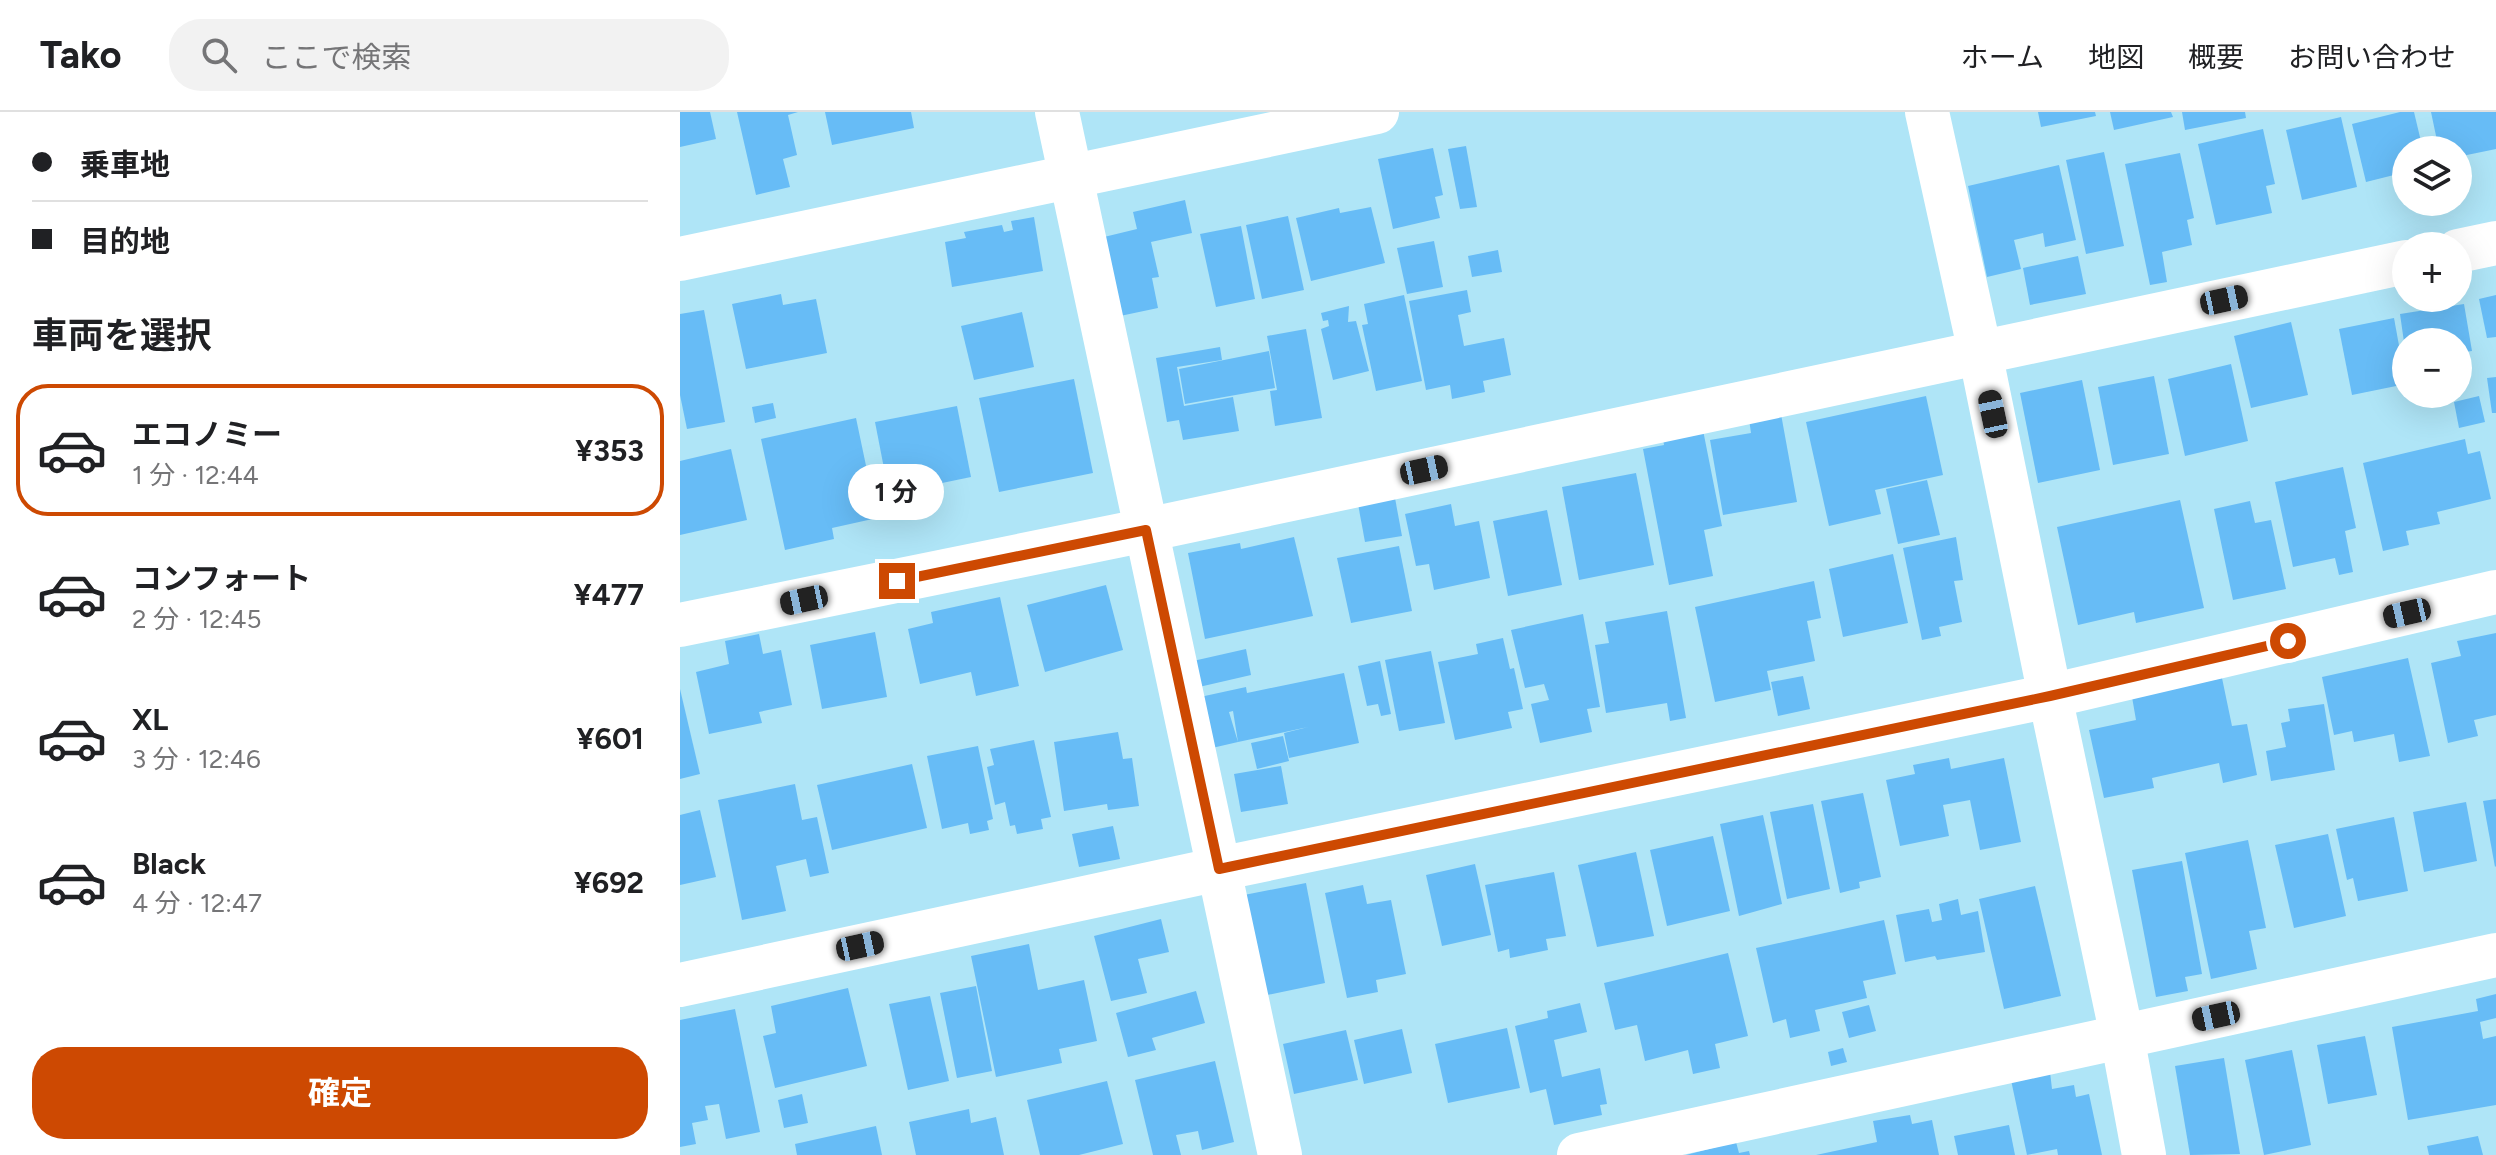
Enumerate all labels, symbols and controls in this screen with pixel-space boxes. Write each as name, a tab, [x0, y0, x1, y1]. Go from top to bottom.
search box	[169, 19, 729, 91]
text: Tako	[40, 32, 121, 78]
icon: search	[197, 33, 241, 77]
text: ここで検索	[261, 39, 411, 76]
text: ホーム	[1961, 40, 2044, 74]
text: 地図	[2088, 40, 2144, 74]
text: 概要	[2188, 40, 2244, 74]
text: お問い合わせ	[2288, 40, 2456, 74]
map controls	[2392, 136, 2472, 408]
button: layers	[2392, 136, 2472, 216]
text: 乗車地	[80, 146, 170, 183]
text: 目的地	[80, 223, 170, 260]
button: +	[2392, 232, 2472, 312]
car	[2198, 283, 2250, 317]
text: 車両を選択	[32, 314, 212, 357]
button: −	[2392, 328, 2472, 408]
car	[1976, 388, 2010, 440]
icon: car	[36, 414, 108, 486]
text: エコノミー	[132, 416, 282, 453]
text: ¥353	[575, 432, 644, 469]
car	[1398, 453, 1450, 487]
text: 1 分 · 12:44	[132, 459, 259, 491]
callout: 1 分	[849, 465, 945, 521]
text: 1 分	[874, 476, 918, 508]
icon: car	[36, 558, 108, 630]
text: コンフォート	[132, 560, 311, 597]
route end	[879, 563, 915, 599]
text: ¥477	[574, 576, 644, 613]
car	[778, 583, 830, 617]
car	[2381, 596, 2433, 630]
text: 2 分 · 12:45	[132, 603, 261, 635]
route start	[2270, 623, 2306, 659]
text: XL	[132, 701, 168, 738]
icon: car	[36, 702, 108, 774]
text: ¥601	[577, 720, 644, 757]
text: 3 分 · 12:46	[132, 743, 261, 775]
text: Black	[132, 845, 206, 882]
icon: car	[36, 846, 108, 918]
text: ¥692	[574, 864, 644, 901]
text: 4 分 · 12:47	[132, 887, 262, 919]
car	[834, 929, 886, 963]
car	[2190, 999, 2242, 1033]
button: 確定	[32, 1047, 648, 1139]

